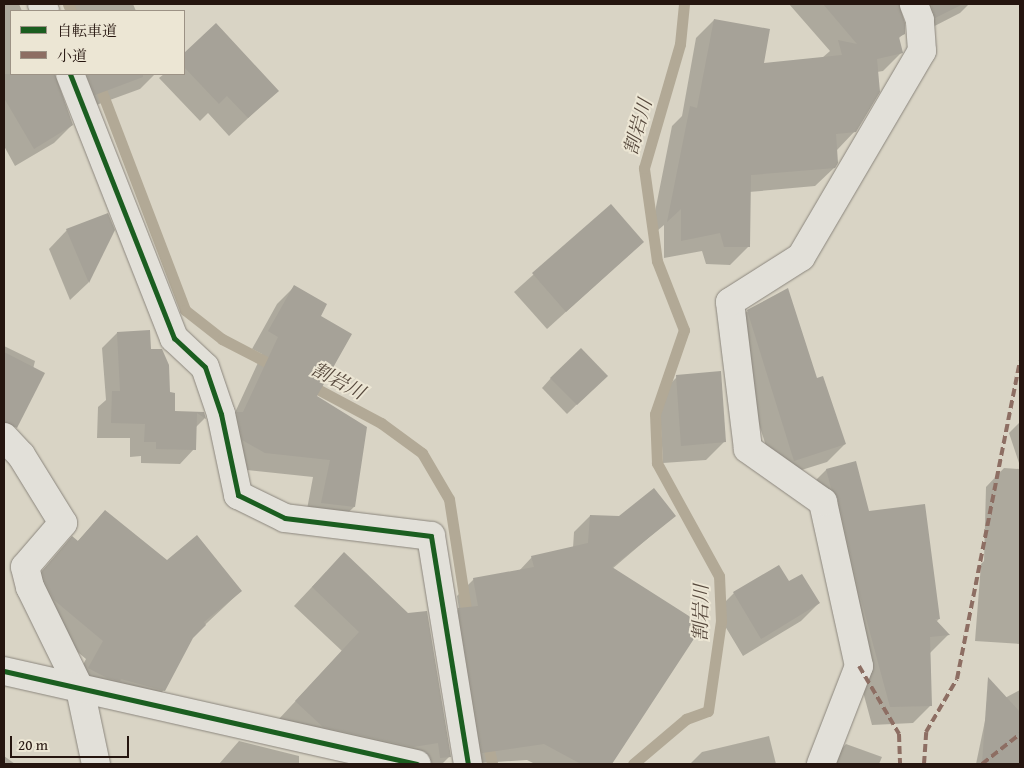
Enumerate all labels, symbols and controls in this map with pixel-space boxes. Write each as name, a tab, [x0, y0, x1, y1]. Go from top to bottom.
legend	[10, 10, 185, 75]
text: 自転車道	[57, 20, 117, 41]
text: 小道	[57, 45, 87, 66]
water label: 割岩川	[619, 96, 657, 158]
water label: 割岩川	[307, 358, 369, 404]
water label: 割岩川	[689, 584, 713, 642]
scale bar	[12, 726, 131, 758]
text: 20 m	[18, 734, 48, 755]

